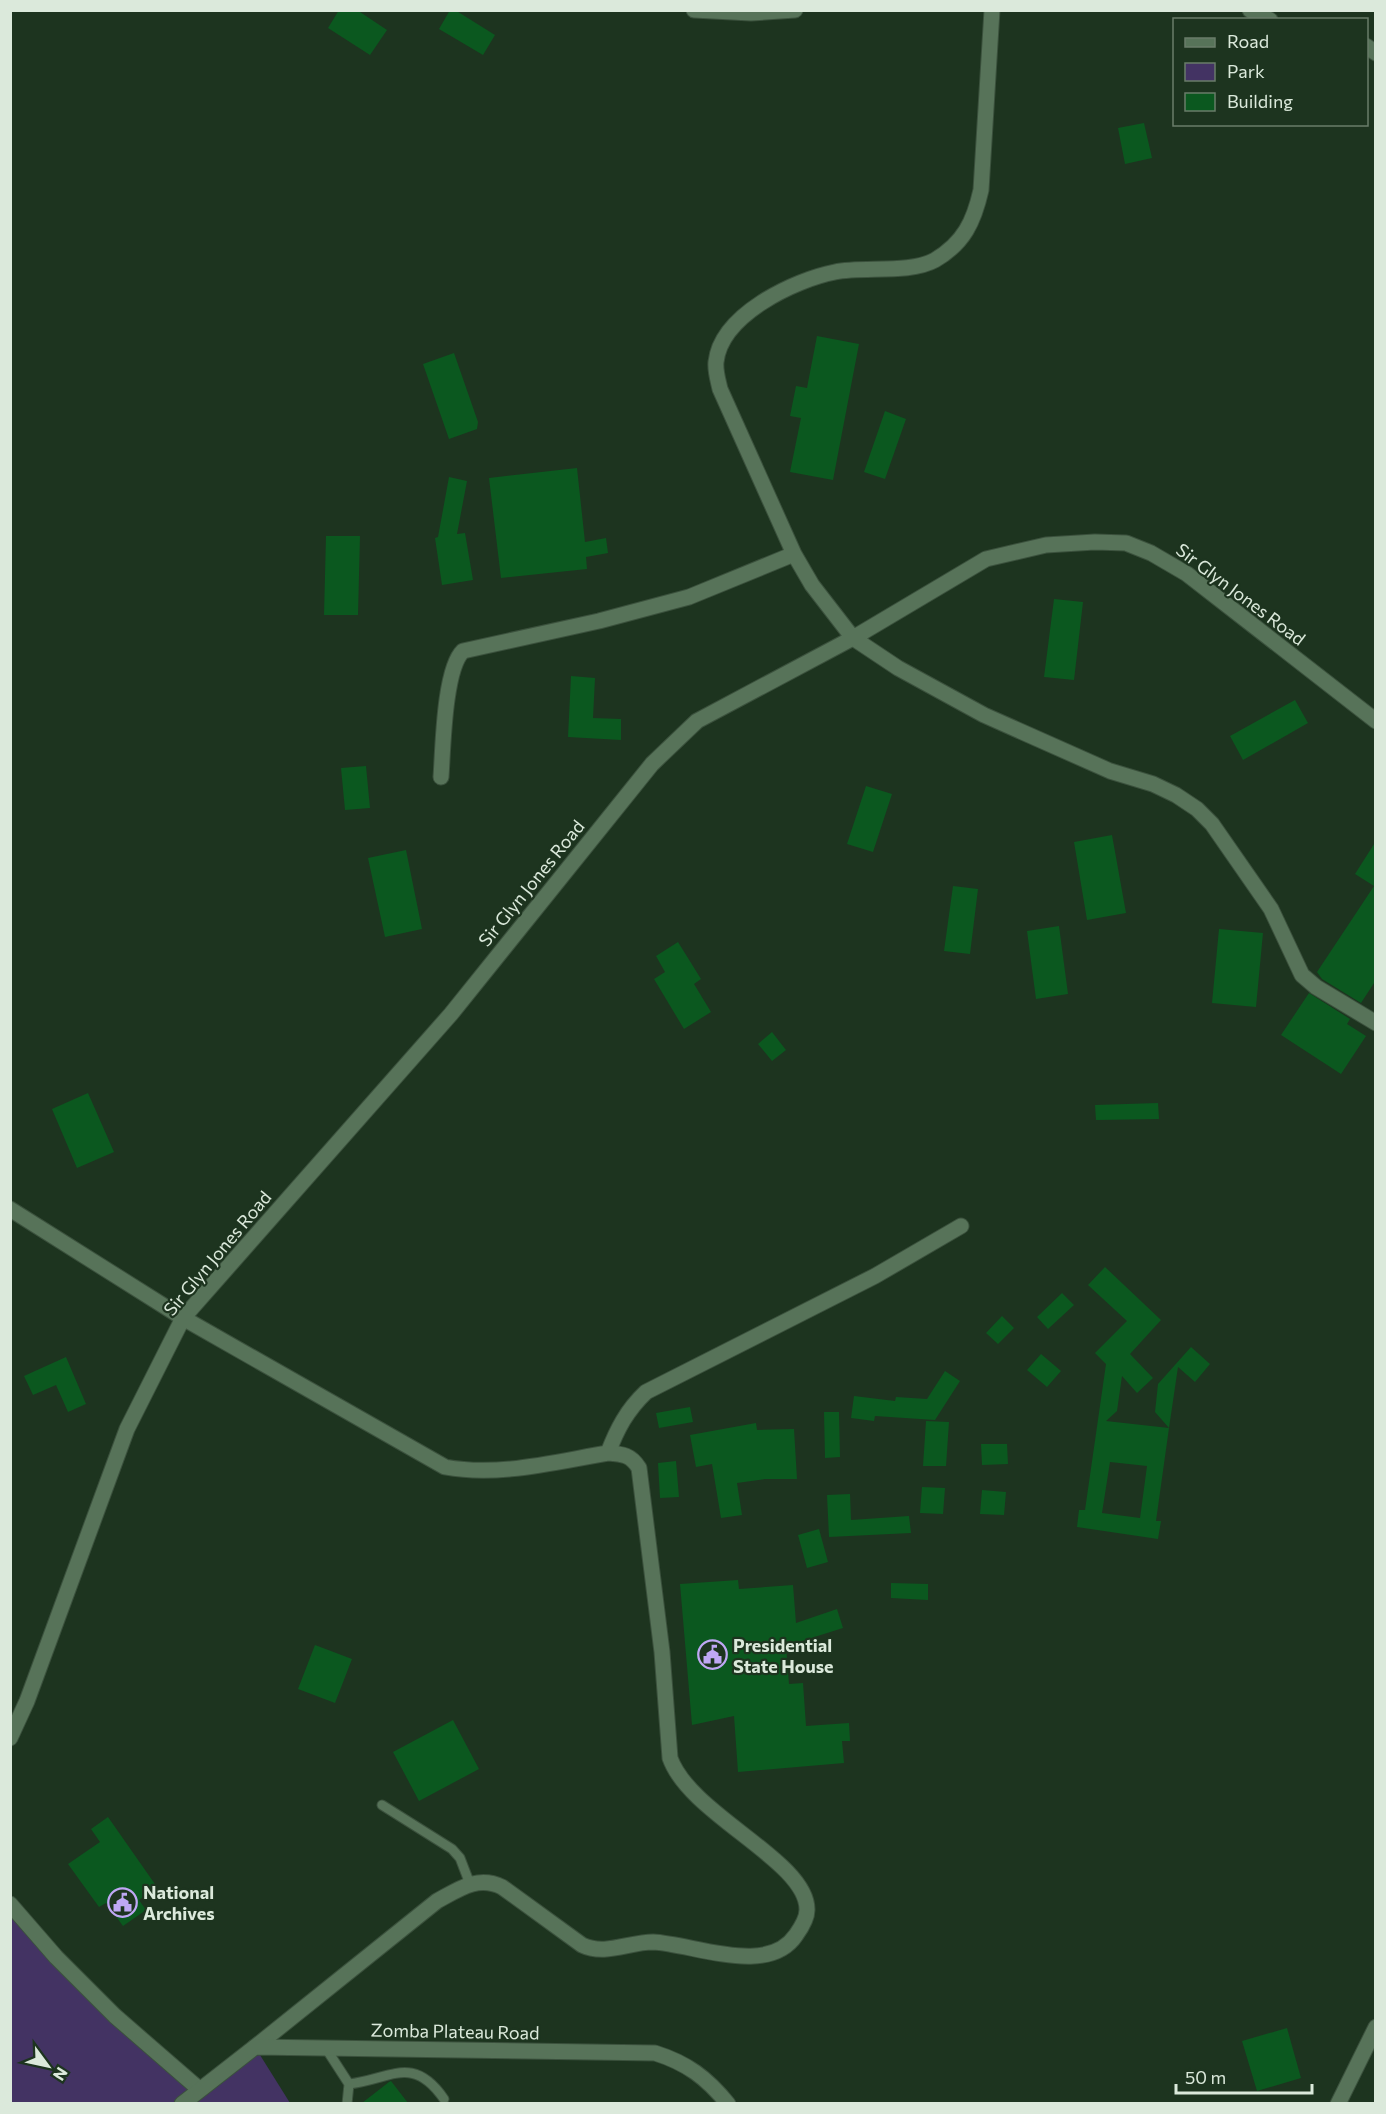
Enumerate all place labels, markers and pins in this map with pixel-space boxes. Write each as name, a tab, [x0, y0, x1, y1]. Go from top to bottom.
place label: Presidential State House	[733, 1634, 834, 1677]
public building icon: Presidential State House	[696, 1639, 728, 1671]
place label: National Archives	[143, 1881, 215, 1924]
public building icon: National Archives	[106, 1886, 138, 1918]

